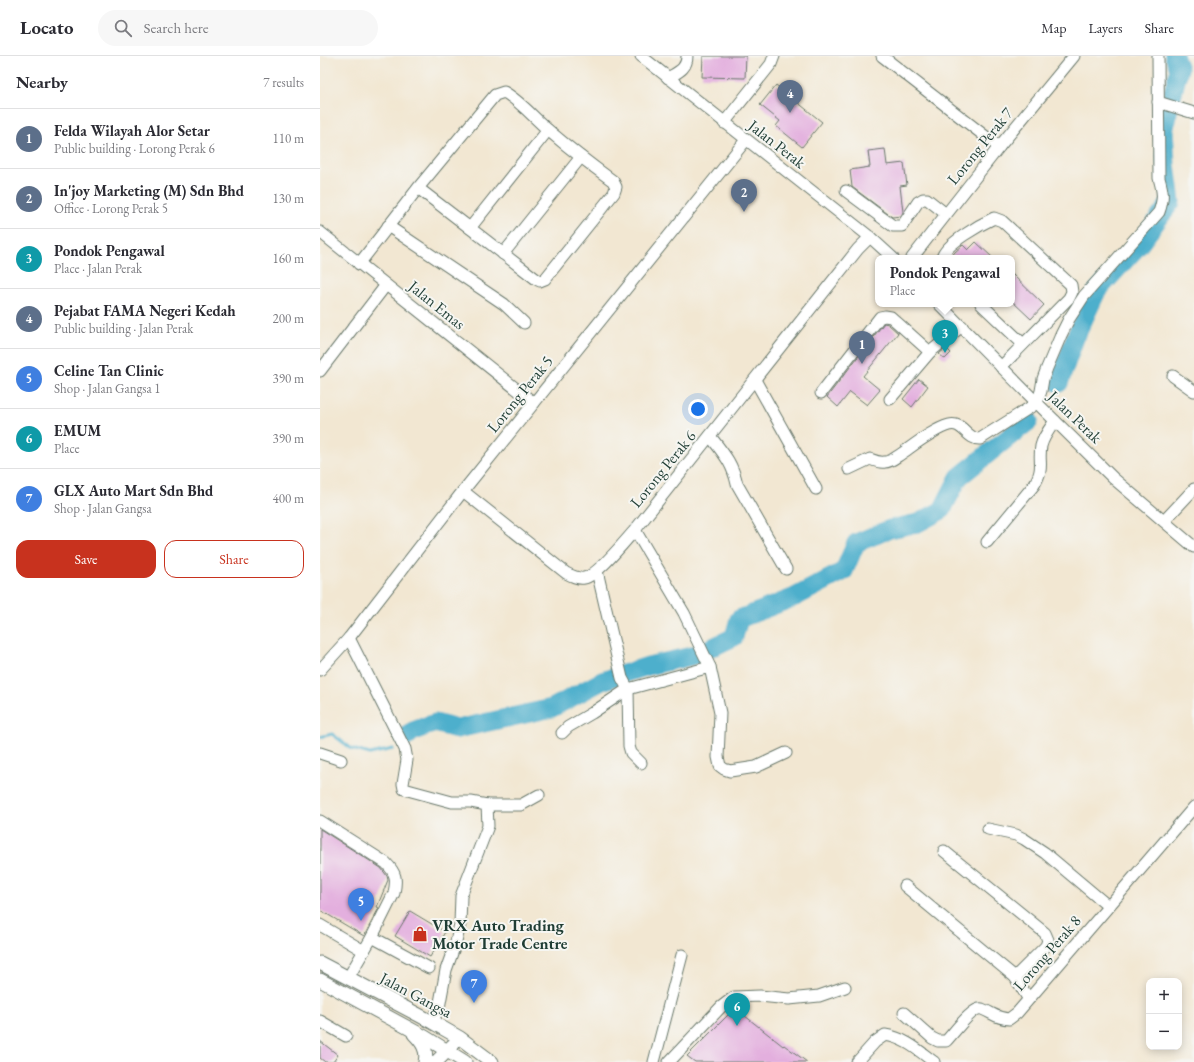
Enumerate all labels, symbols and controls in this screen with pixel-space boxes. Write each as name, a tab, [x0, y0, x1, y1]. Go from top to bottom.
search box	[98, 10, 378, 46]
text: Locato	[20, 15, 74, 40]
icon: search	[112, 17, 134, 39]
text: Search here	[144, 18, 209, 37]
text: Map	[1041, 19, 1066, 37]
text: Layers	[1088, 19, 1123, 37]
text: Share	[1145, 19, 1174, 37]
text: Nearby	[16, 71, 68, 93]
text: 7 results	[263, 74, 304, 91]
pin: 4	[777, 80, 803, 113]
street label: Lorong Perak 7	[942, 103, 1018, 189]
street label: Jalan Perak	[742, 114, 810, 173]
text: Felda Wilayah Alor Setar	[54, 121, 210, 140]
text: 1	[26, 130, 32, 147]
text: 110 m	[273, 130, 304, 147]
text: Public building · Lorong Perak 6	[54, 140, 215, 157]
pin: 2	[731, 179, 757, 212]
text: In'joy Marketing (M) Sdn Bhd	[54, 181, 244, 200]
text: 2	[26, 190, 32, 207]
text: 130 m	[273, 190, 304, 207]
text: Office · Lorong Perak 5	[54, 200, 168, 217]
text: Pondok Pengawal	[54, 241, 165, 260]
text: 3	[26, 250, 32, 267]
text: 160 m	[273, 250, 304, 267]
popup	[875, 255, 1015, 307]
text: Place · Jalan Perak	[54, 260, 142, 277]
text: Pondok Pengawal	[890, 263, 1000, 282]
street label: Jalan Emas	[403, 275, 470, 334]
text: Place	[890, 282, 915, 299]
text: Pejabat FAMA Negeri Kedah	[54, 301, 236, 320]
text: 4	[26, 310, 32, 327]
text: 200 m	[273, 310, 304, 327]
text: Public building · Jalan Perak	[54, 320, 193, 337]
pin: 3	[932, 320, 958, 353]
pin: 1	[849, 331, 875, 364]
street label: Lorong Perak 5	[482, 351, 558, 437]
text: Celine Tan Clinic	[54, 361, 164, 380]
text: 5	[26, 370, 32, 387]
text: 390 m	[273, 370, 304, 387]
text: Shop · Jalan Gangsa 1	[54, 380, 161, 397]
street label: Jalan Perak	[1042, 385, 1107, 448]
your location	[688, 399, 708, 419]
text: EMUM	[54, 421, 101, 440]
street label: Lorong Perak 6	[625, 426, 701, 512]
text: 6	[26, 430, 32, 447]
text: 390 m	[273, 430, 304, 447]
text: Place	[54, 440, 80, 457]
text: GLX Auto Mart Sdn Bhd	[54, 481, 213, 500]
text: 7	[26, 490, 32, 507]
text: 400 m	[273, 490, 304, 507]
text: Shop · Jalan Gangsa	[54, 500, 152, 517]
button: Save	[16, 540, 156, 578]
button: Share	[164, 540, 304, 578]
pin: 5	[348, 888, 374, 921]
street label: Lorong Perak 8	[1008, 911, 1086, 995]
place label: VRX Auto Trading Motor Trade Centre	[432, 915, 568, 954]
shop icon: VRX Auto Trading Motor Trade Centre	[411, 925, 429, 943]
street label: Jalan Gangsa	[375, 966, 456, 1023]
pin: 7	[461, 970, 487, 1003]
map controls	[1146, 978, 1182, 1050]
button: +	[1146, 978, 1182, 1014]
pin: 6	[724, 993, 750, 1026]
button: −	[1146, 1014, 1182, 1050]

